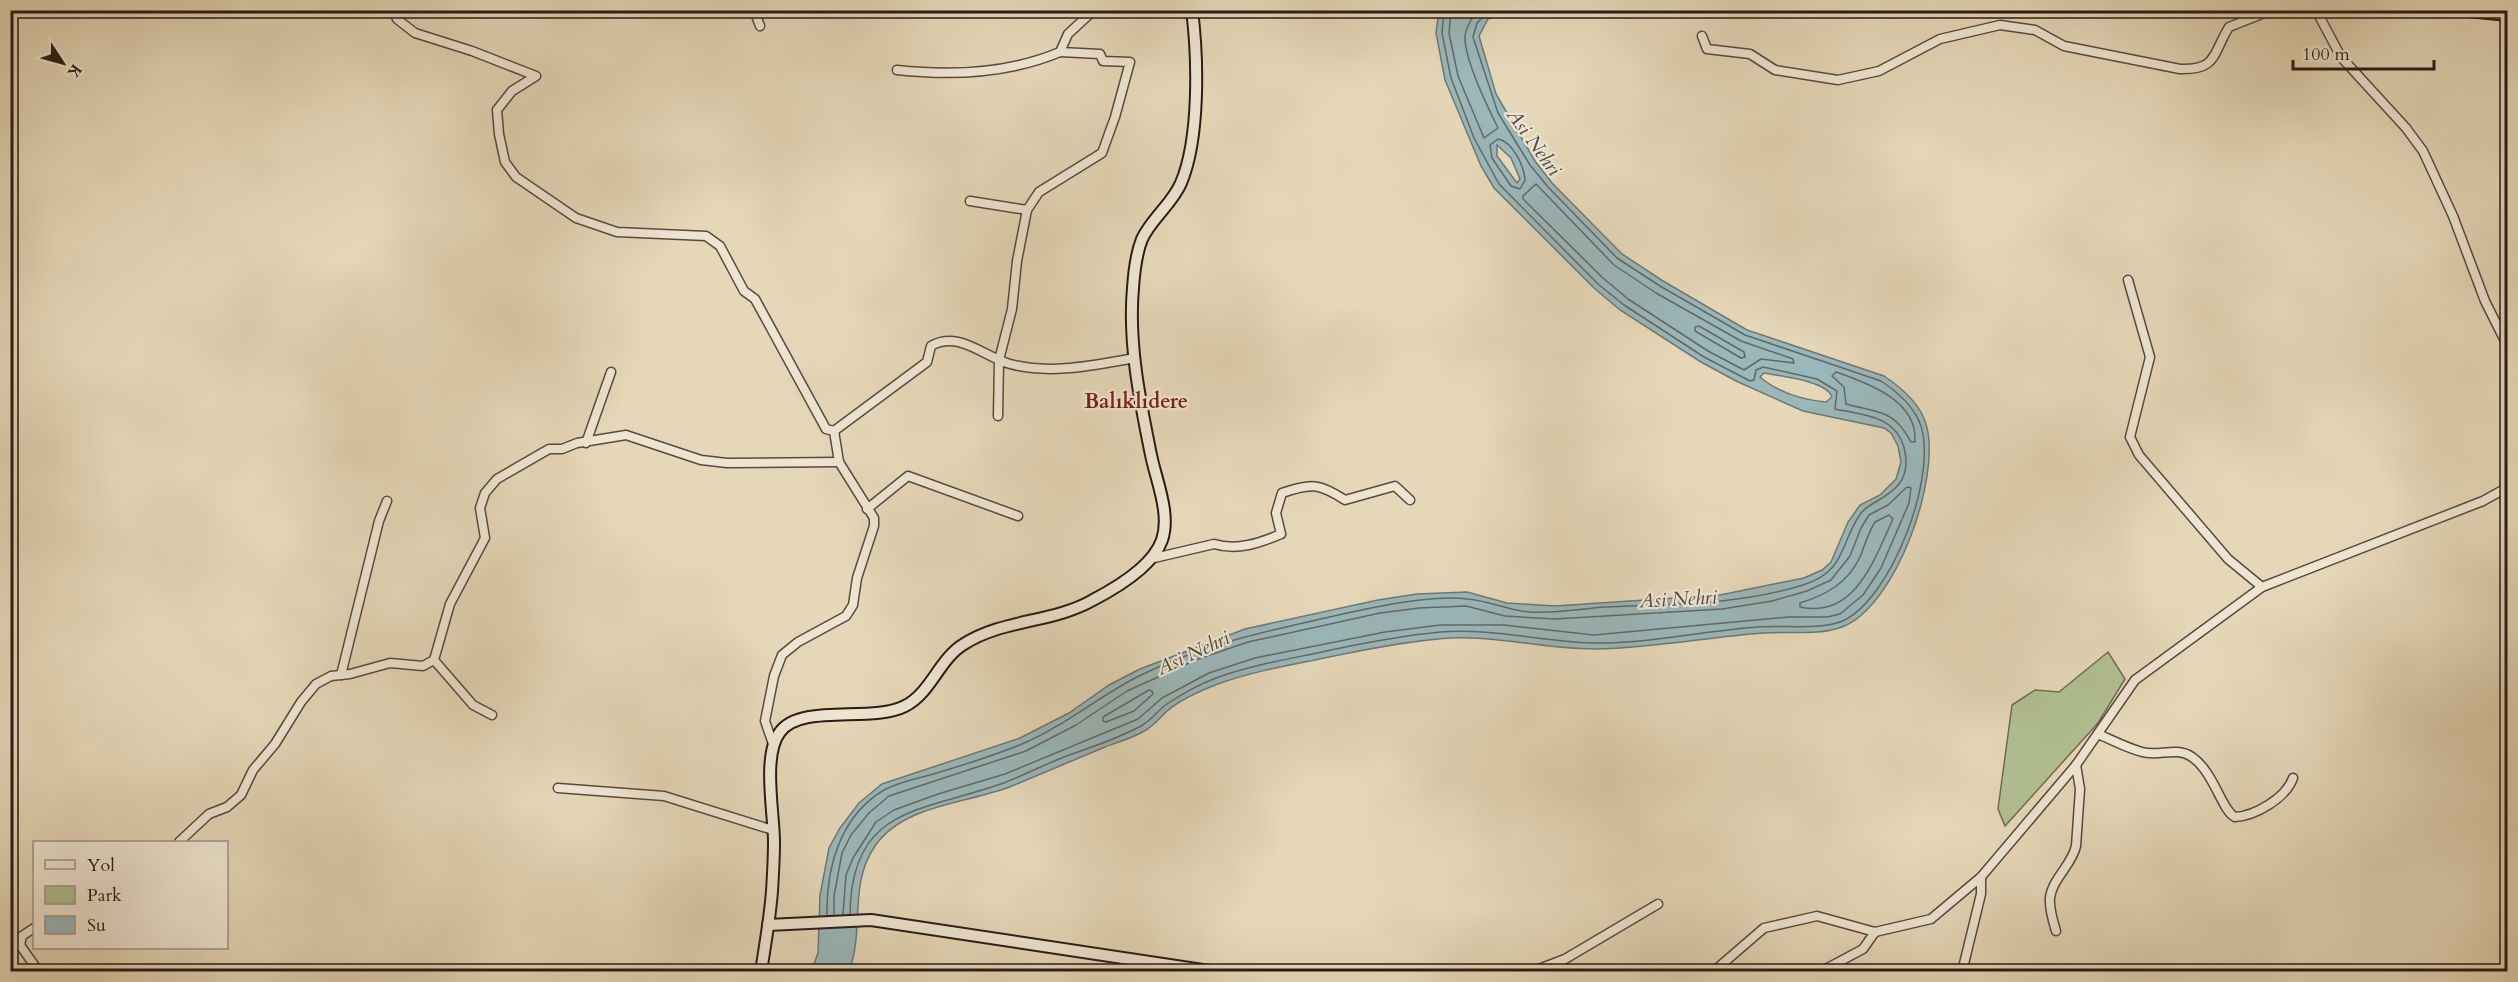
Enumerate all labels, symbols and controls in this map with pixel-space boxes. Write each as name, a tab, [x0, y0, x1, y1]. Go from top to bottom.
north arrow	[33, 33, 93, 93]
scale bar	[2293, 33, 2434, 71]
text: 100 m	[2302, 42, 2350, 67]
text: K	[62, 60, 87, 83]
water label: Asi Nehri	[1500, 102, 1568, 182]
district label: Balıklıdere	[1084, 387, 1188, 416]
water label: Asi Nehri	[1638, 583, 1718, 615]
water label: Asi Nehri	[1151, 624, 1234, 682]
legend	[33, 841, 228, 949]
text: Yol	[87, 853, 115, 878]
text: Park	[87, 883, 122, 908]
text: Su	[87, 913, 106, 938]

